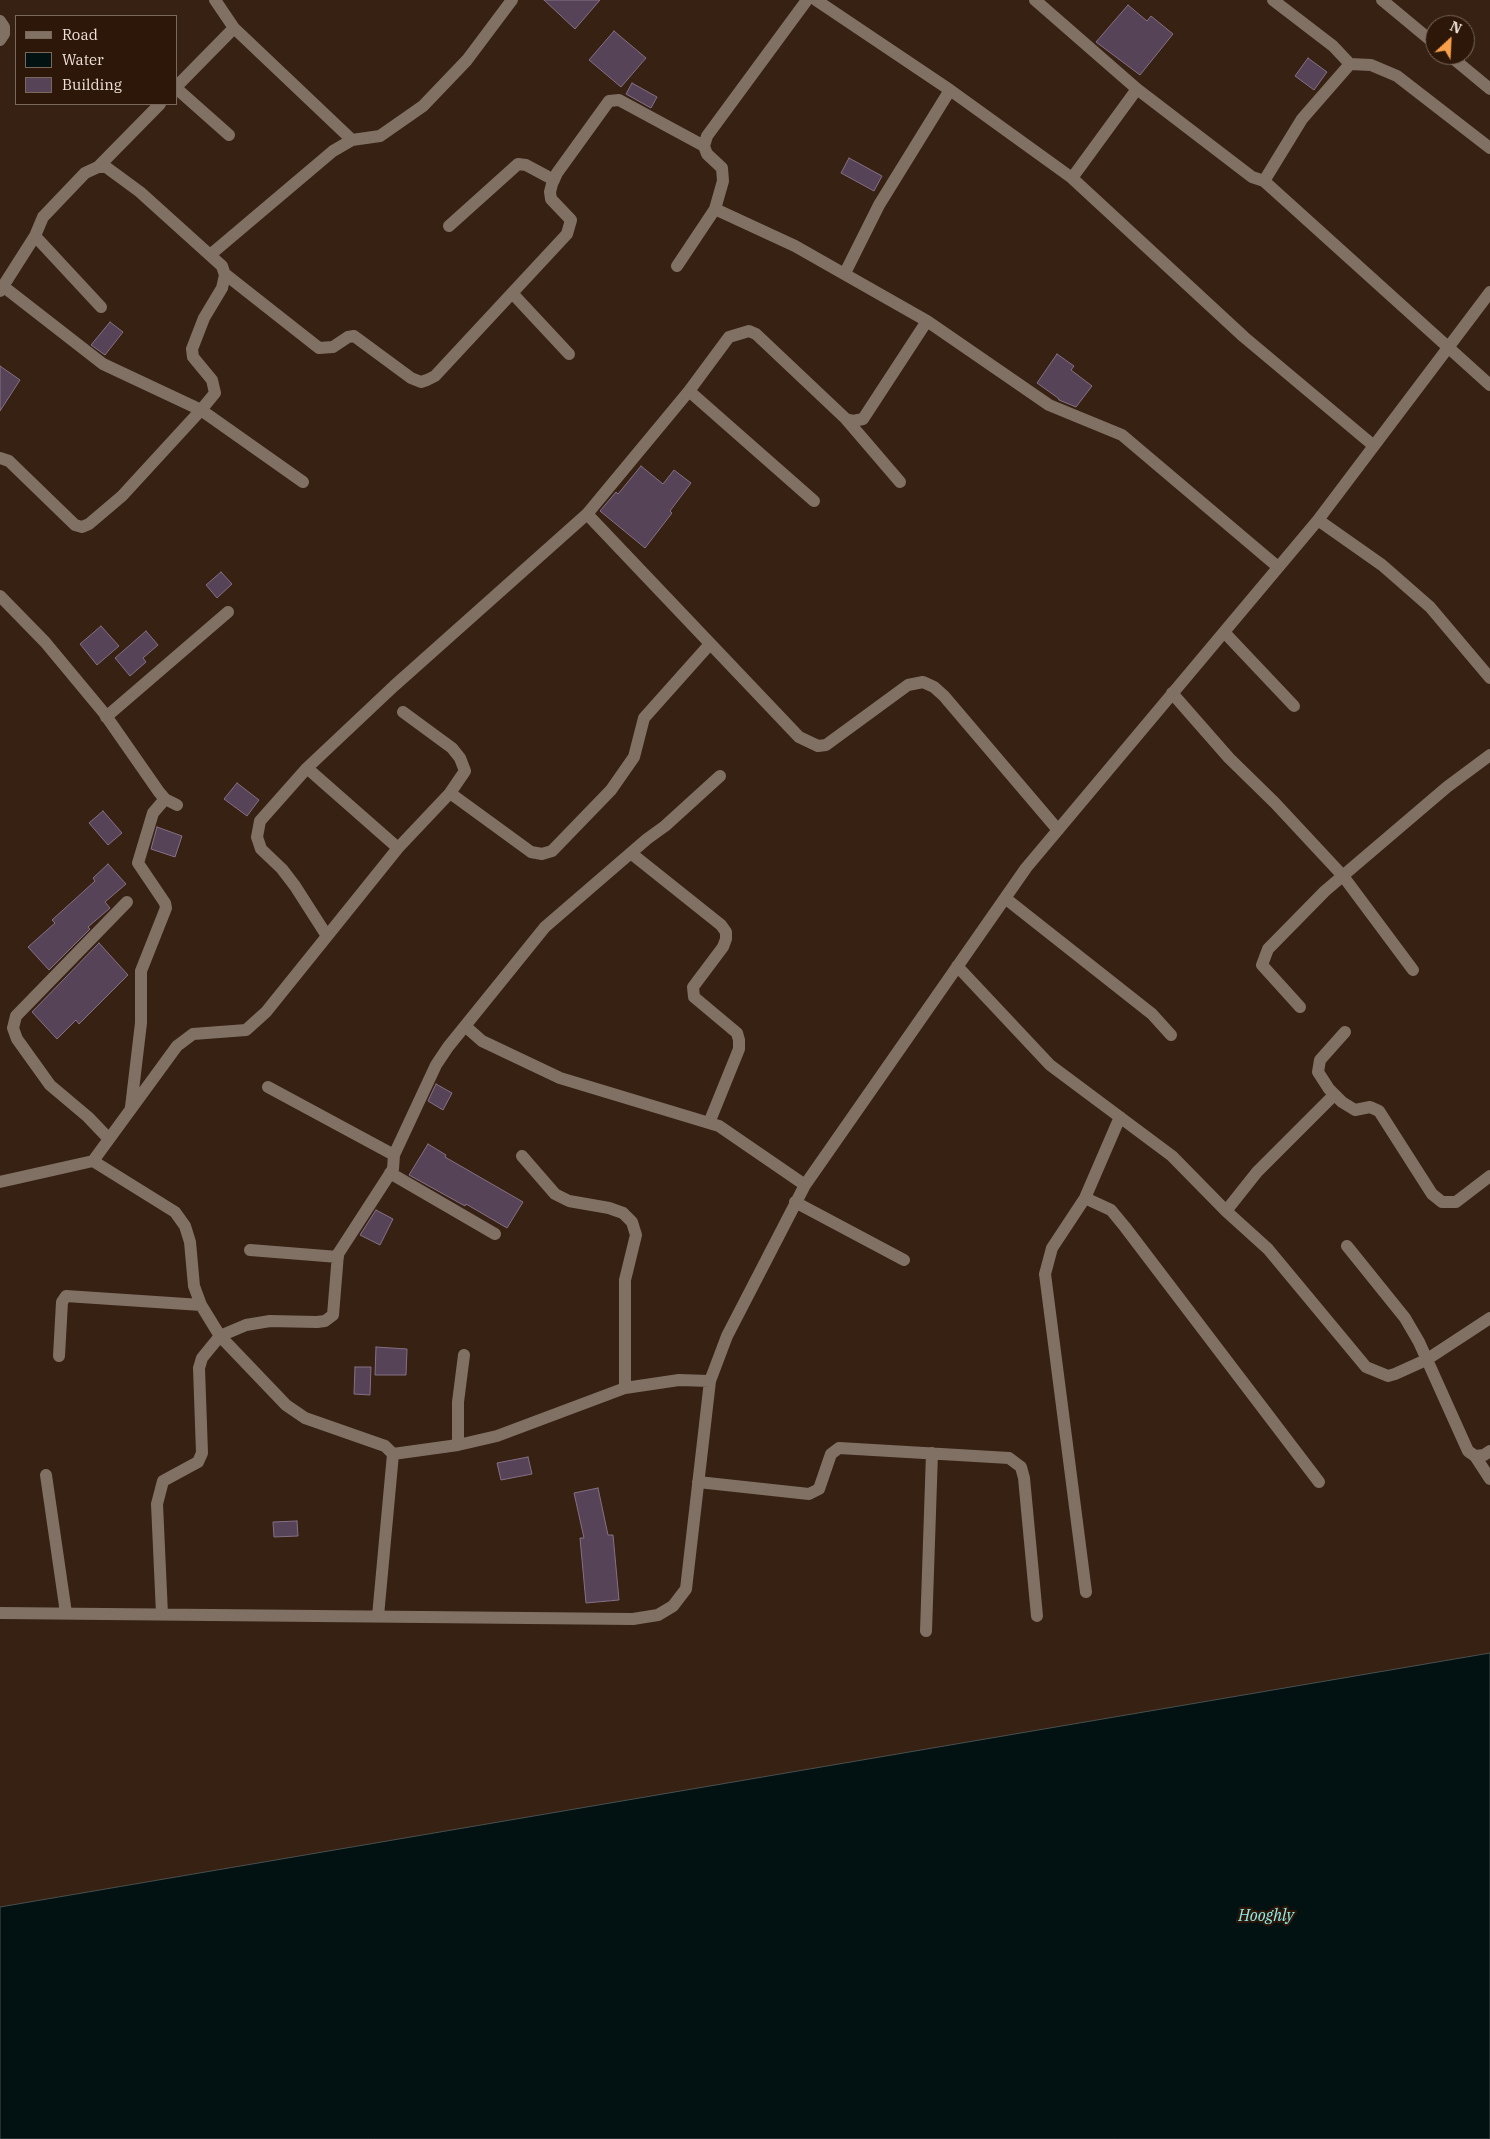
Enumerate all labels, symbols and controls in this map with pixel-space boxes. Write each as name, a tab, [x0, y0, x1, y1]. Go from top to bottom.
legend	[15, 15, 178, 105]
north arrow	[1425, 15, 1475, 65]
text: N	[1447, 17, 1465, 38]
text: Road	[62, 25, 98, 44]
text: Water	[62, 50, 104, 69]
text: Building	[62, 75, 122, 94]
water label: Hooghly	[1238, 1906, 1294, 1926]

